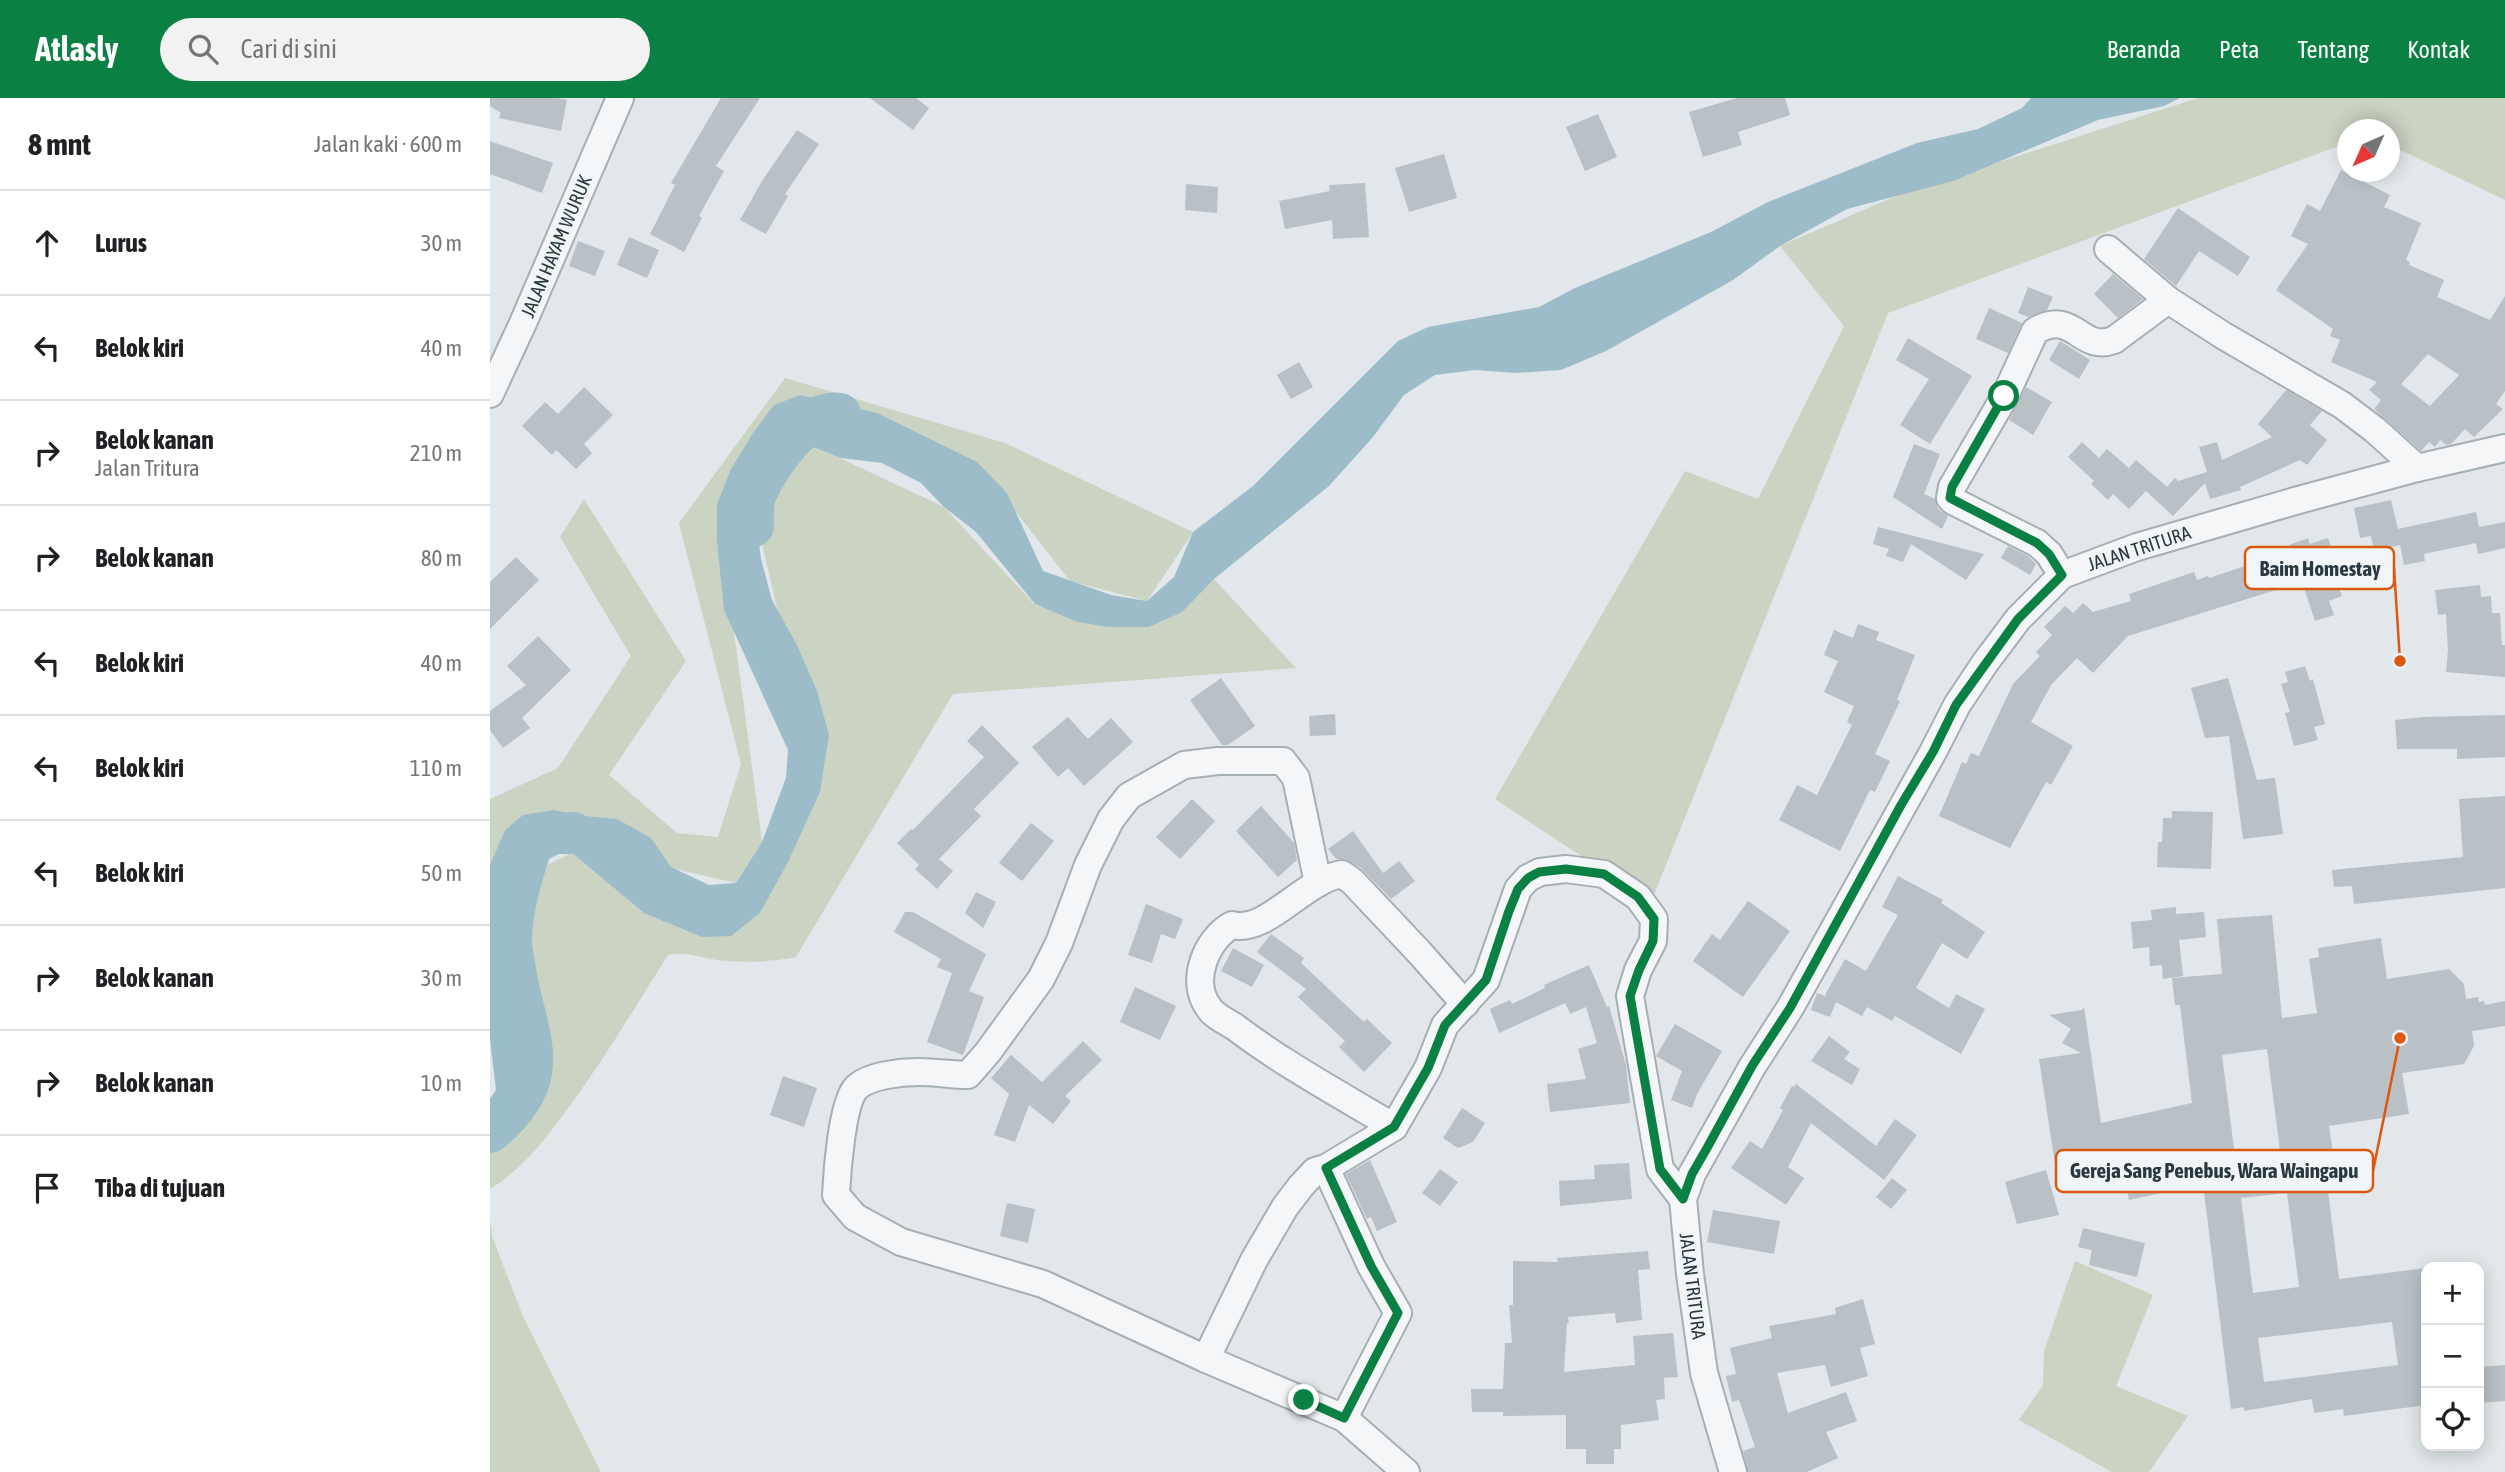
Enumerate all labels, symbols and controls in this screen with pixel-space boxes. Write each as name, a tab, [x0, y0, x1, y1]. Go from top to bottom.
search box	[160, 18, 650, 81]
text: Atlasly	[35, 30, 118, 68]
icon: search	[184, 30, 222, 68]
text: Cari di sini	[240, 34, 337, 64]
text: Beranda	[2107, 36, 2181, 63]
text: Peta	[2219, 36, 2259, 63]
text: Tentang	[2297, 36, 2369, 63]
text: Kontak	[2407, 36, 2470, 63]
north arrow	[2337, 119, 2400, 182]
text: 8 mnt	[28, 127, 91, 161]
text: Jalan kaki · 600 m	[314, 131, 462, 157]
street label: JALAN HAYAM WURUK	[516, 171, 596, 320]
icon: ahead	[28, 224, 66, 262]
text: Lurus	[95, 228, 147, 258]
text: 30 m	[421, 230, 462, 256]
icon: left	[28, 329, 66, 367]
text: Belok kiri	[95, 333, 184, 363]
text: 40 m	[421, 335, 462, 361]
route start	[1988, 380, 2019, 411]
text: Belok kanan	[95, 425, 214, 455]
icon: right	[28, 434, 66, 472]
text: 210 m	[410, 440, 462, 466]
text: Jalan Tritura	[95, 455, 200, 481]
street label: JALAN TRITURA	[2085, 521, 2194, 575]
icon: right	[28, 539, 66, 577]
text: Belok kanan	[95, 543, 214, 573]
text: 80 m	[421, 545, 462, 571]
callout: Baim Homestay	[2245, 547, 2394, 589]
text: Baim Homestay	[2259, 556, 2381, 580]
icon: left	[28, 644, 66, 682]
text: Belok kiri	[95, 648, 184, 678]
text: 40 m	[421, 650, 462, 676]
icon: left	[28, 749, 66, 787]
text: Belok kiri	[95, 753, 184, 783]
text: 110 m	[410, 755, 462, 781]
icon: left	[28, 854, 66, 892]
text: Belok kiri	[95, 858, 184, 888]
text: 50 m	[421, 860, 462, 886]
icon: right	[28, 959, 66, 997]
text: Belok kanan	[95, 963, 214, 993]
text: 30 m	[421, 965, 462, 991]
icon: right	[28, 1064, 66, 1102]
text: Belok kanan	[95, 1068, 214, 1098]
text: 10 m	[421, 1070, 462, 1096]
callout: Gereja Sang Penebus, Wara Waingapu	[2056, 1150, 2373, 1192]
text: Gereja Sang Penebus, Wara Waingapu	[2070, 1158, 2358, 1182]
icon: arrive	[28, 1169, 66, 1207]
text: Tiba di tujuan	[95, 1173, 225, 1203]
street label: JALAN TRITURA	[1676, 1232, 1711, 1341]
map controls	[2421, 1262, 2484, 1451]
button: +	[2421, 1262, 2484, 1325]
button: −	[2421, 1325, 2484, 1388]
route end	[1288, 1384, 1319, 1415]
button: locate	[2421, 1388, 2484, 1451]

